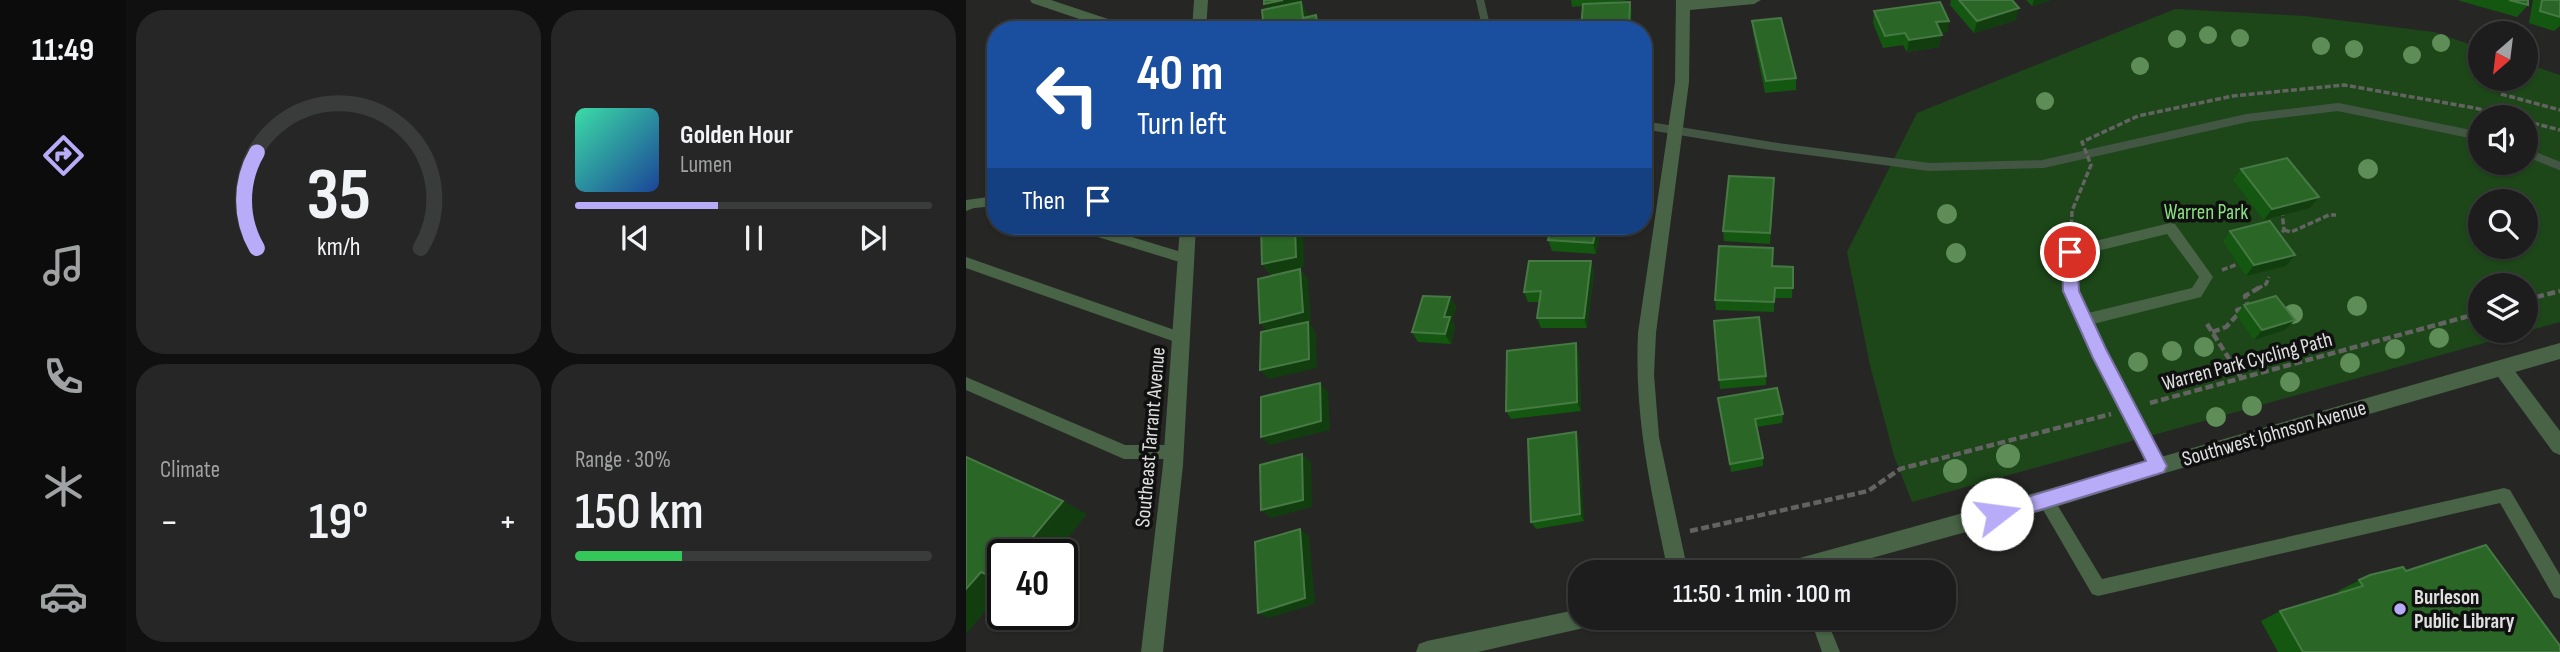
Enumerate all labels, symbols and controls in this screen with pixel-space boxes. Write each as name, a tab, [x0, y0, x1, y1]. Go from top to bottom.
north arrow	[2468, 21, 2538, 91]
map controls	[2468, 21, 2538, 343]
text: 11:49	[32, 31, 94, 70]
text: 40 m	[1137, 45, 1223, 104]
icon: left	[1022, 49, 1113, 140]
text: Turn left	[1137, 105, 1227, 144]
button: sound	[2468, 105, 2538, 175]
text: Golden Hour	[680, 120, 793, 151]
icon: directions	[39, 131, 88, 180]
text: Lumen	[680, 151, 732, 179]
text: 35	[306, 153, 371, 241]
icon: arrive	[1079, 182, 1117, 220]
text: Then	[1022, 186, 1065, 217]
button: search	[2468, 189, 2538, 259]
park label: Warren Park	[2164, 200, 2248, 225]
icon: previous	[616, 219, 654, 257]
icon: pause	[735, 219, 773, 257]
icon: next	[854, 219, 892, 257]
pin	[2040, 222, 2100, 282]
text: km/h	[317, 232, 360, 263]
icon: arrive	[2051, 233, 2089, 271]
icon: music	[39, 241, 88, 290]
button: layers	[2468, 273, 2538, 343]
street label: Warren Park Cycling Path	[2159, 327, 2335, 396]
street label: Southeast Tarrant Avenue	[1130, 346, 1171, 528]
icon: phone	[39, 352, 88, 401]
street label: Southwest Johnson Avenue	[2179, 395, 2369, 472]
text: Range · 30%	[575, 446, 671, 474]
text: Climate	[160, 456, 220, 484]
icon: climate	[39, 462, 88, 511]
position arrow	[1960, 477, 2034, 551]
text: 150 km	[575, 481, 704, 544]
text: 19°	[309, 491, 368, 554]
text: −	[160, 500, 179, 545]
text: +	[498, 500, 517, 545]
speed limit sign: 40	[987, 539, 1078, 630]
icon: car	[39, 572, 88, 621]
text: 11:50 · 1 min · 100 m	[1673, 579, 1851, 610]
place label: Burleson Public Library	[2414, 585, 2515, 634]
marker: Burleson Public Library	[2392, 601, 2408, 617]

